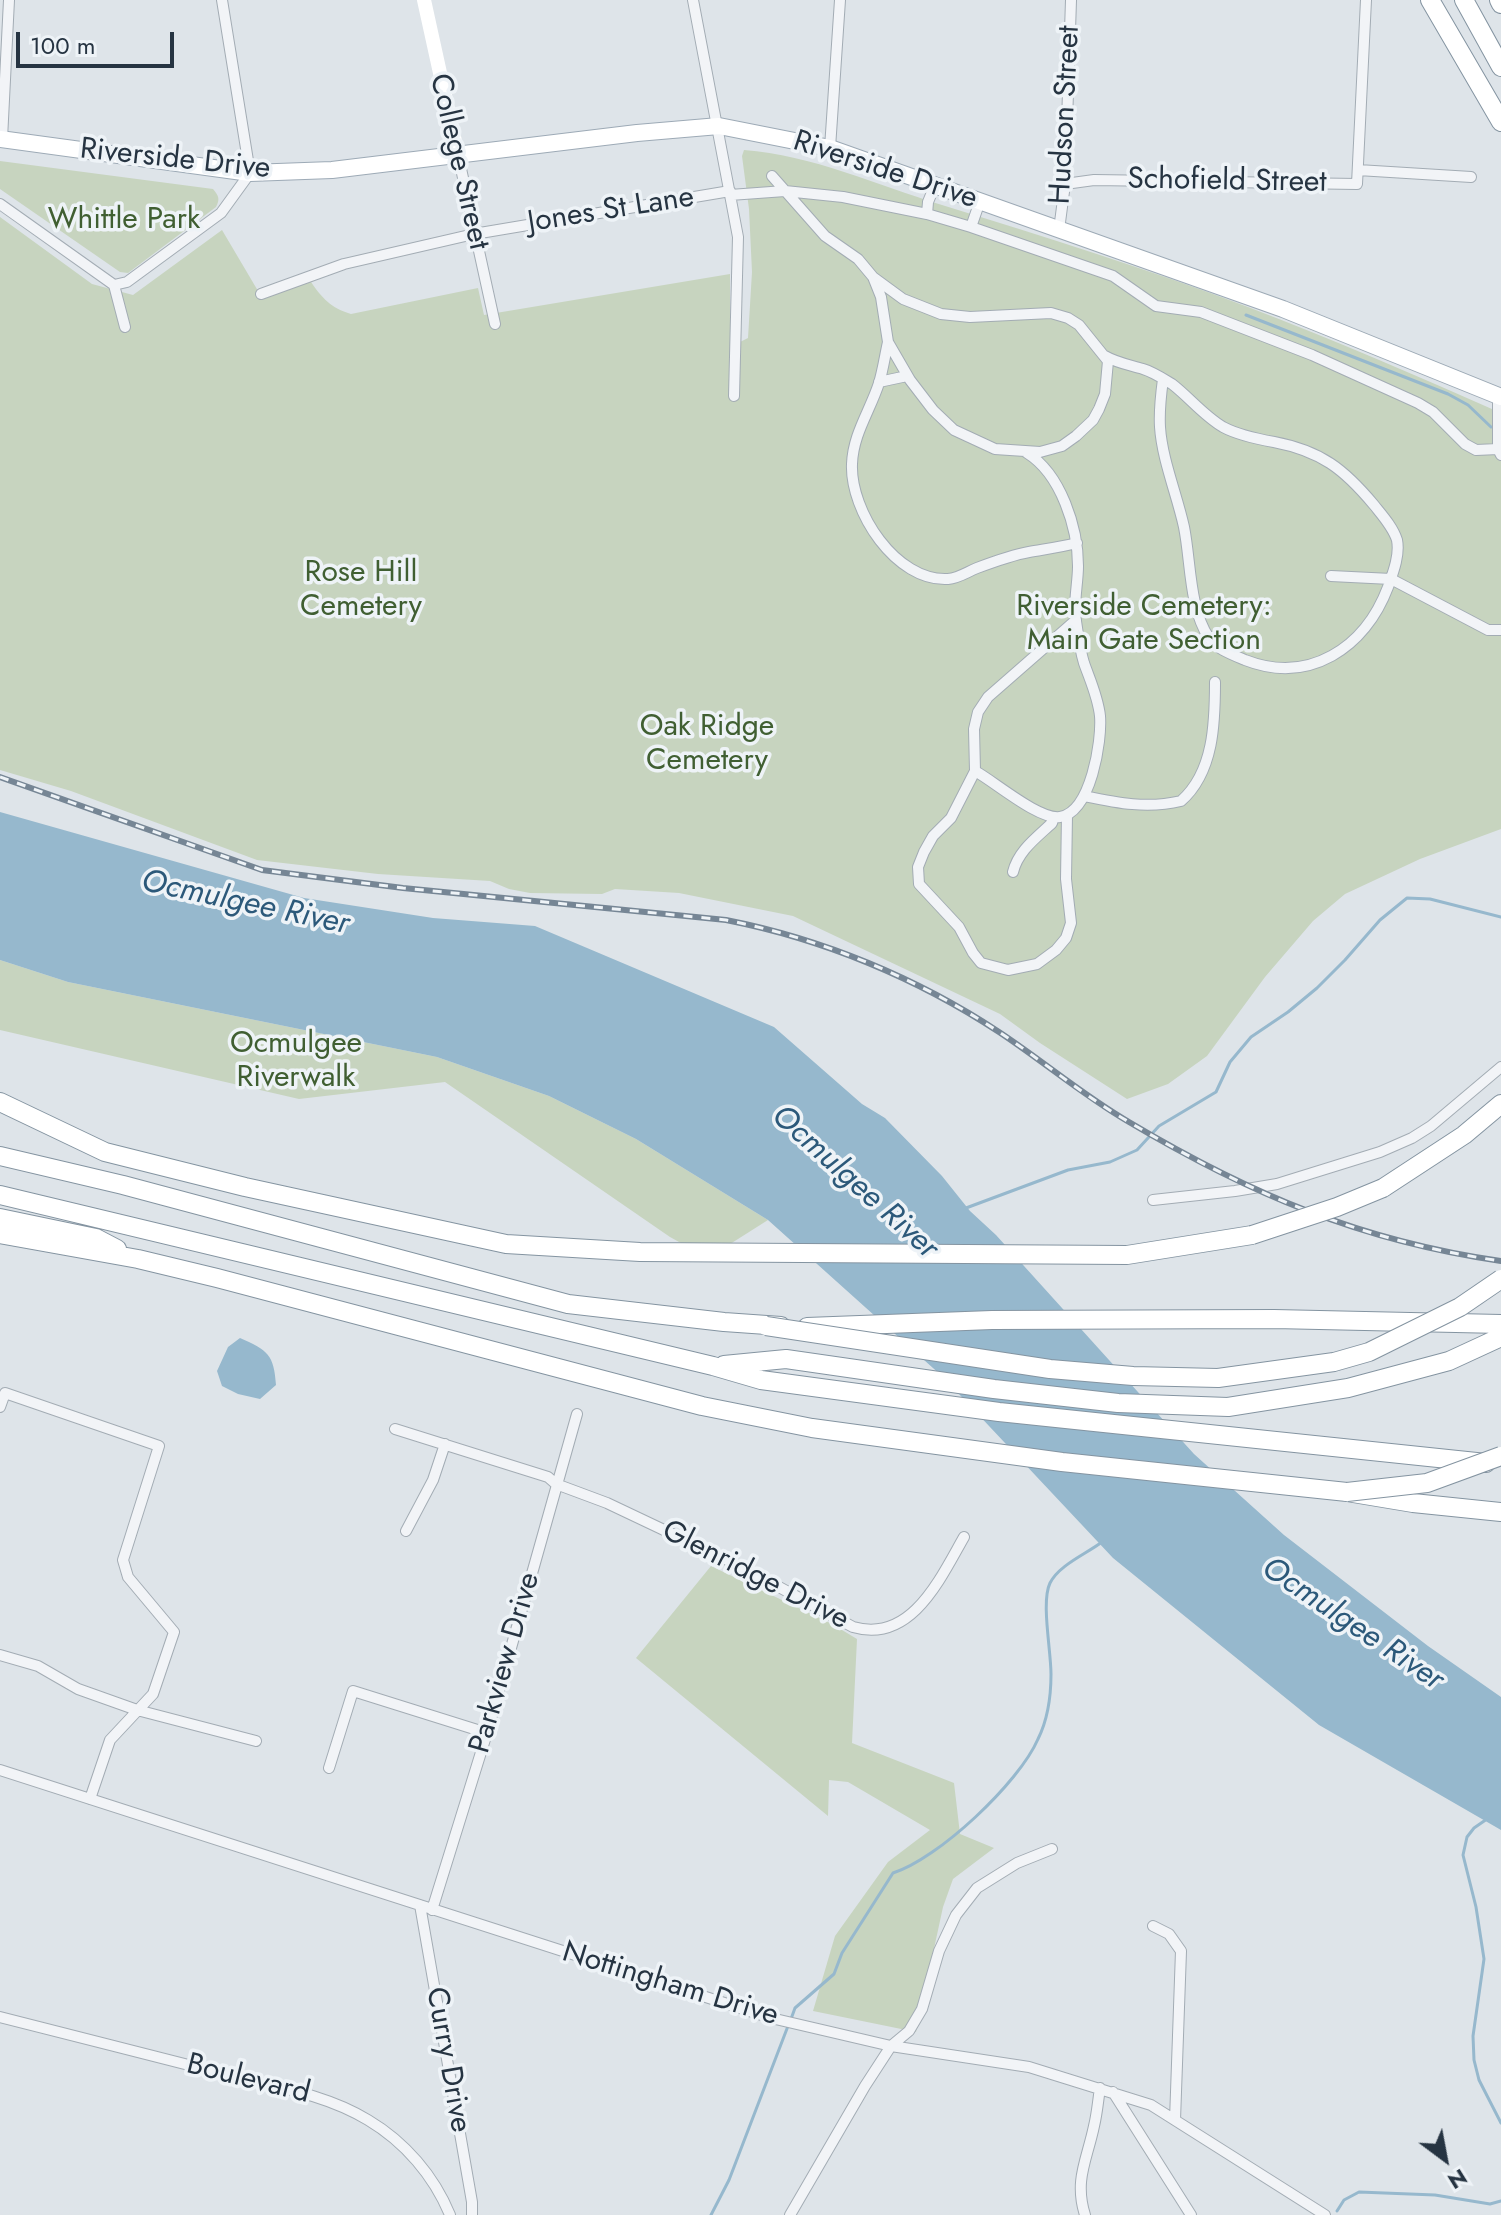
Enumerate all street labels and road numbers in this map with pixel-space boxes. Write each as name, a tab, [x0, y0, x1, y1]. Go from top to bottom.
street label: Hudson Street	[1043, 25, 1089, 205]
street label: College Street	[420, 71, 496, 253]
street label: Riverside Drive	[789, 124, 981, 218]
street label: Riverside Drive	[78, 132, 272, 188]
street label: Schofield Street	[1127, 162, 1327, 202]
street label: Jones St Lane	[525, 180, 697, 242]
street label: Glenridge Drive	[656, 1513, 854, 1639]
street label: Parkview Drive	[463, 1569, 549, 1757]
street label: Nottingham Drive	[558, 1935, 782, 2035]
street label: Curry Drive	[417, 1985, 477, 2135]
street label: Boulevard	[183, 2047, 313, 2113]

